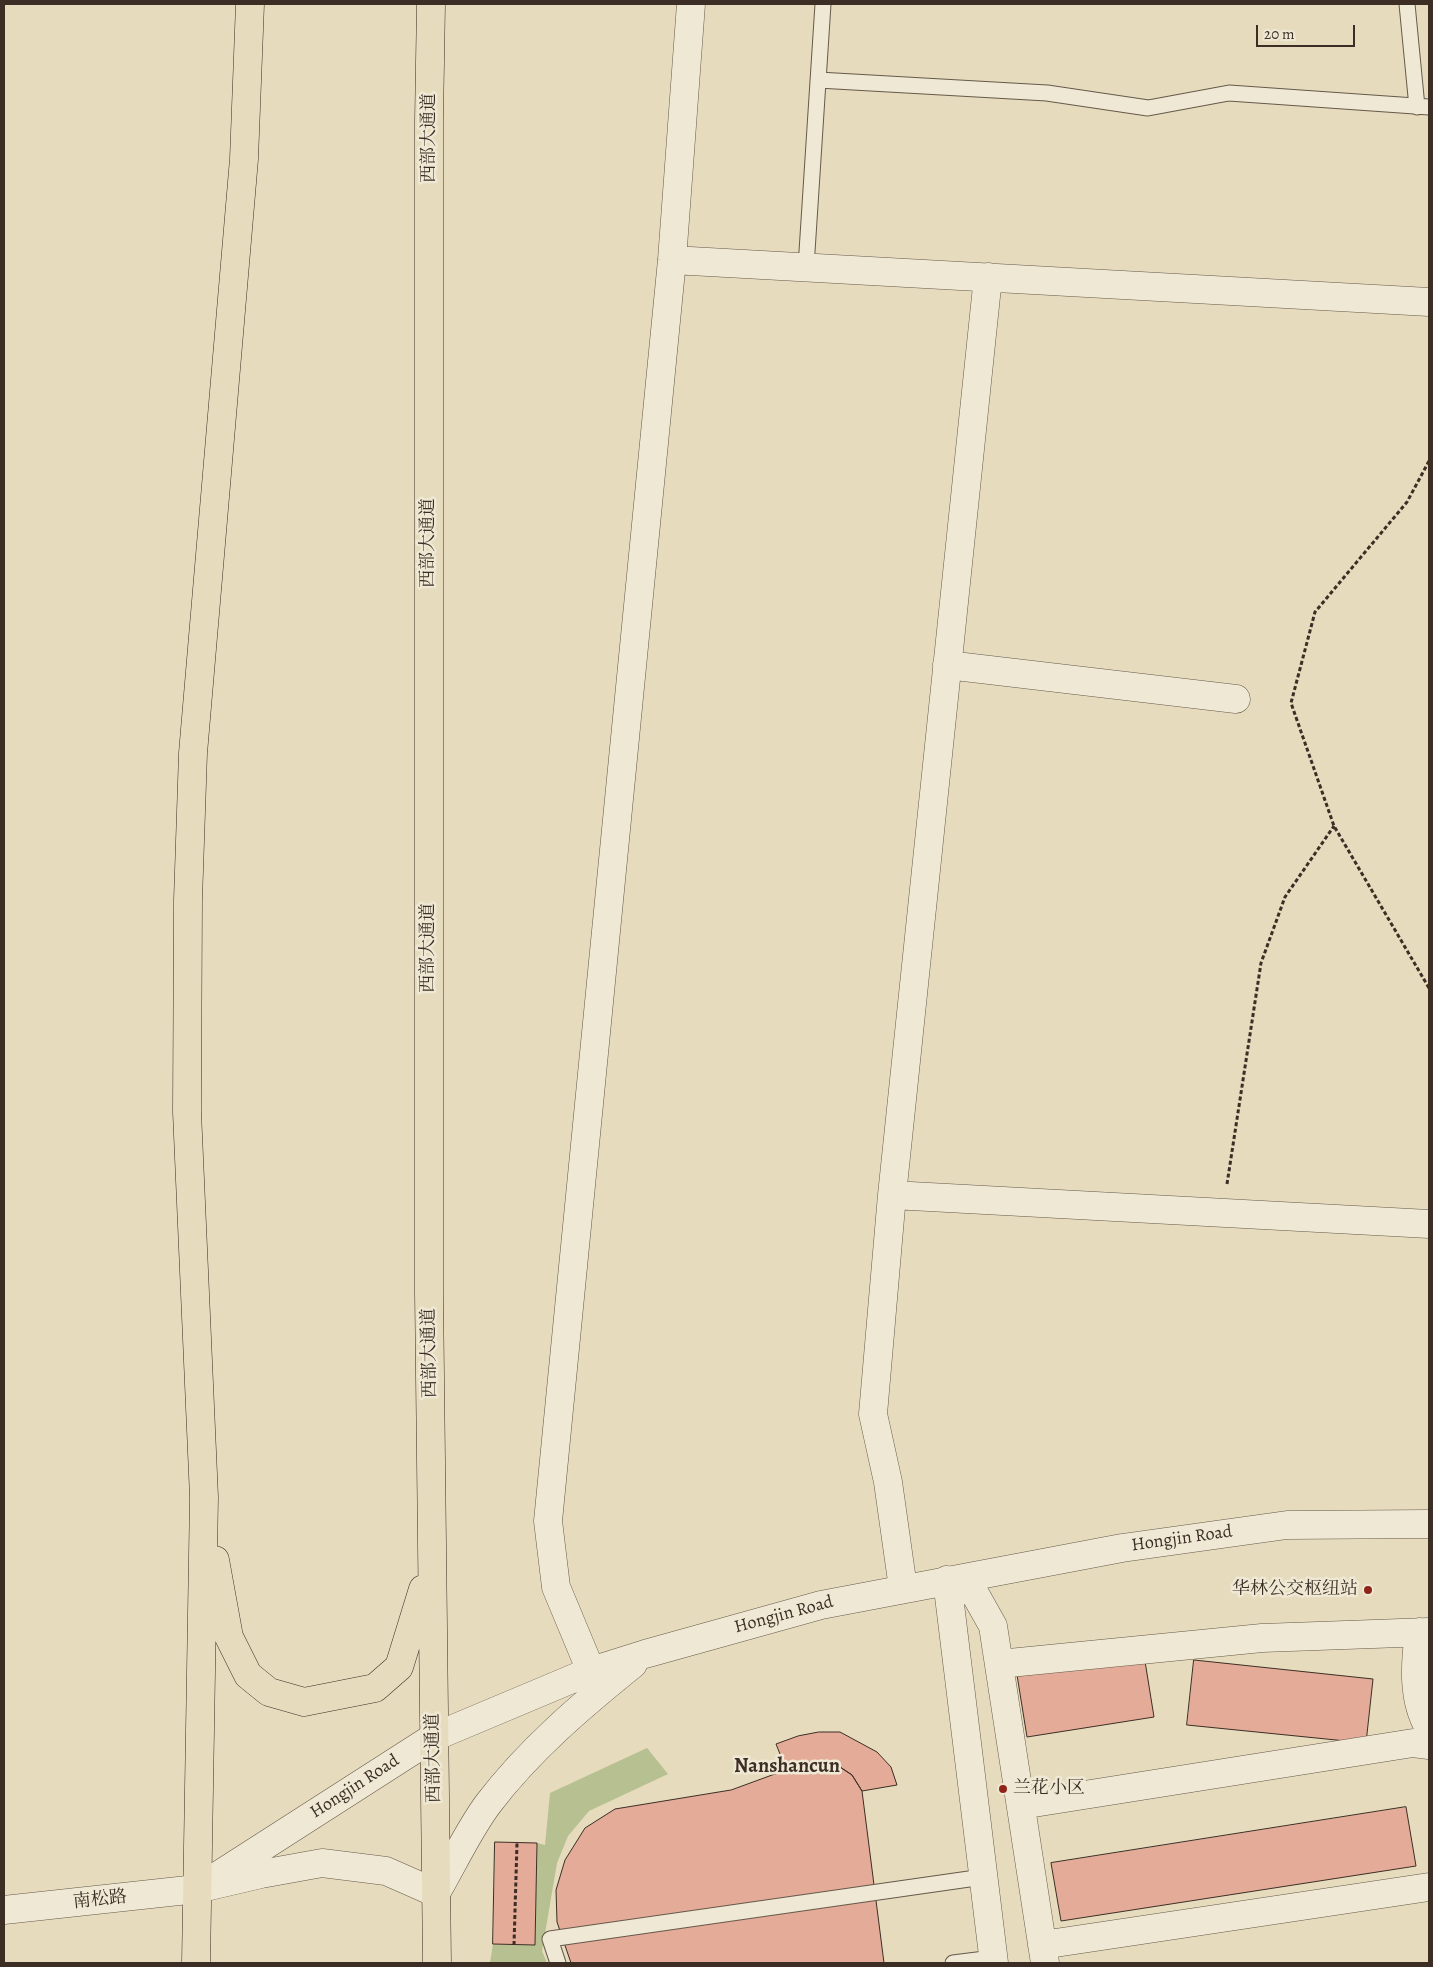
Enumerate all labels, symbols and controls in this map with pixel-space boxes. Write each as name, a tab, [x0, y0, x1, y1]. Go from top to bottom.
scale bar	[1258, 15, 1357, 47]
text: 20 m	[1264, 24, 1295, 44]
street label: 西部大通道	[419, 93, 441, 183]
street label: 西部大通道	[418, 498, 440, 588]
street label: 西部大通道	[418, 903, 440, 993]
street label: 西部大通道	[418, 1308, 442, 1398]
street label: Hongjin Road	[1130, 1521, 1234, 1557]
place label: 华林公交枢纽站	[1232, 1579, 1358, 1601]
marker: 华林公交枢纽站	[1362, 1584, 1374, 1596]
street label: Hongjin Road	[732, 1591, 836, 1639]
street label: 西部大通道	[422, 1713, 446, 1803]
street label: Hongjin Road	[307, 1750, 403, 1824]
district label: Nanshancun	[734, 1755, 840, 1779]
place label: 兰花小区	[1013, 1778, 1085, 1800]
marker: 兰花小区	[997, 1783, 1009, 1795]
street label: 南松路	[72, 1886, 128, 1914]

